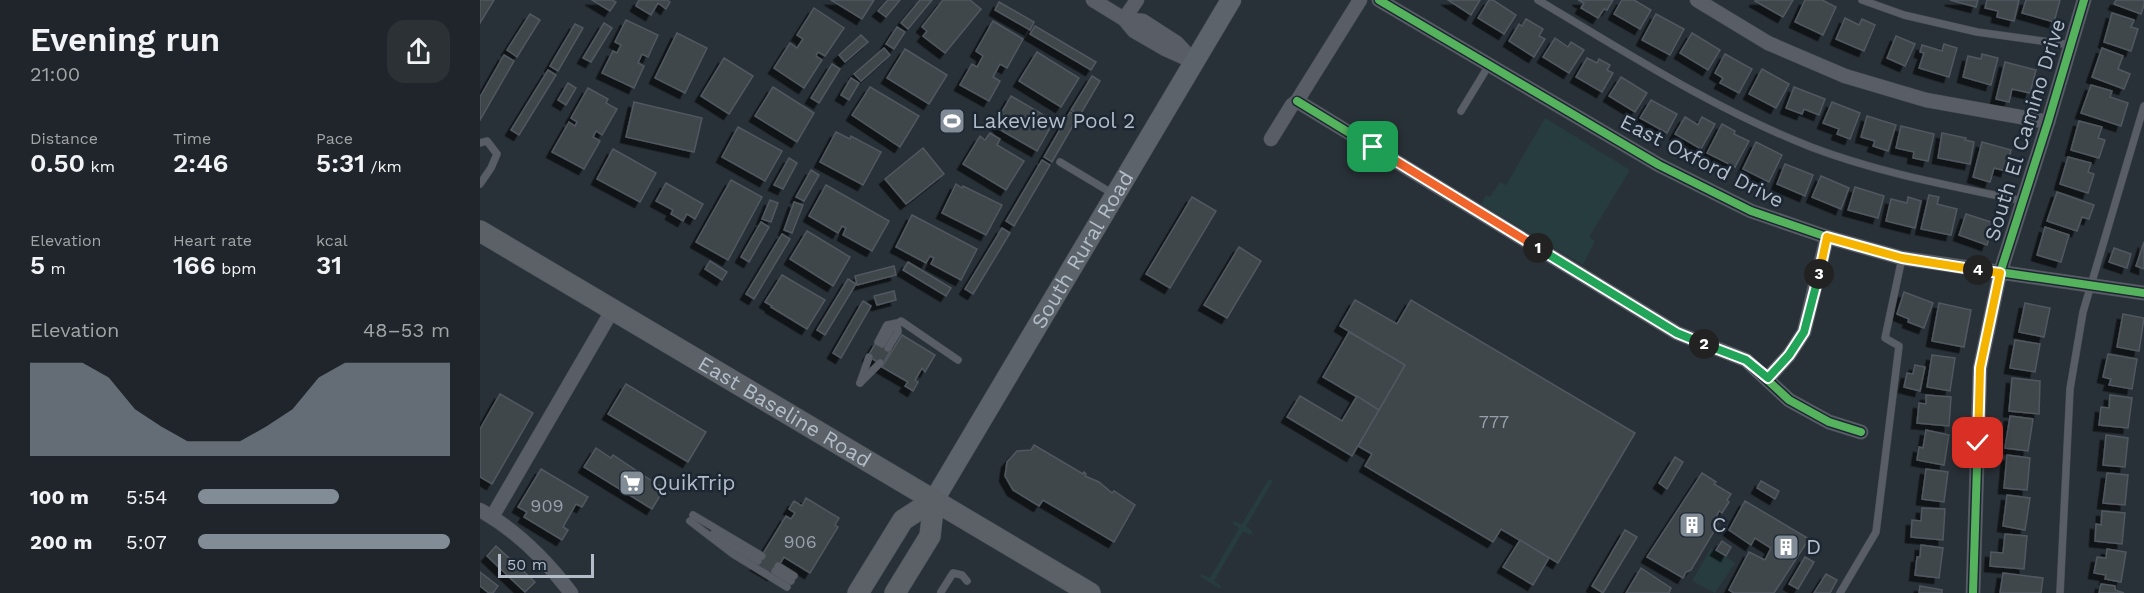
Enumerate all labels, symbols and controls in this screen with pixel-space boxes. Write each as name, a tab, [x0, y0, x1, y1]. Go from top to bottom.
street label: South El Camino Drive	[1979, 16, 2070, 244]
text: Evening run	[30, 20, 220, 59]
button: share	[387, 20, 450, 83]
text: 21:00	[30, 62, 80, 86]
sports icon: Lakeview Pool 2	[937, 106, 967, 136]
place label: Lakeview Pool 2	[972, 108, 1135, 133]
street label: East Oxford Drive	[1616, 109, 1788, 213]
pin	[1347, 121, 1398, 172]
text: Distance	[30, 129, 98, 148]
text: Time	[173, 129, 211, 148]
text: Pace	[316, 129, 353, 148]
icon: arrive	[1356, 130, 1389, 163]
text: 0.50	[30, 148, 85, 178]
text: 2:46	[173, 148, 229, 178]
text: 5:31	[316, 148, 365, 178]
text: km	[85, 157, 115, 176]
text: /km	[365, 157, 402, 176]
street label: South Rural Road	[1026, 166, 1139, 333]
text: Elevation	[30, 231, 101, 250]
text: Heart rate	[173, 231, 252, 250]
text: kcal	[316, 231, 348, 250]
pin: 1	[1523, 233, 1553, 263]
text: 1	[1535, 238, 1541, 257]
text: 5	[30, 250, 45, 280]
text: 166	[173, 250, 216, 280]
text: 31	[316, 250, 342, 280]
pin: 4	[1963, 255, 1993, 285]
text: m	[45, 259, 66, 278]
text: bpm	[216, 259, 256, 278]
pin: 3	[1804, 259, 1834, 289]
text: 4	[1973, 260, 1983, 279]
text: 3	[1814, 264, 1824, 283]
text: Elevation	[30, 318, 119, 342]
text: 48–53 m	[363, 318, 450, 342]
pin: 2	[1689, 329, 1719, 359]
text: 2	[1699, 334, 1709, 353]
street label: East Baseline Road	[694, 350, 876, 472]
house number: 777	[1479, 411, 1509, 432]
pin	[1952, 417, 2003, 468]
icon: check	[1961, 426, 1994, 459]
supermarket icon: QuikTrip	[617, 468, 647, 498]
place label: QuikTrip	[652, 470, 735, 495]
text: 100 m	[30, 485, 89, 509]
text: 5:54	[126, 485, 167, 509]
house number: 909	[530, 495, 564, 516]
building icon: C	[1677, 510, 1707, 540]
place label: C	[1712, 512, 1726, 537]
text: 200 m	[30, 530, 92, 554]
text: 5:07	[126, 530, 167, 554]
house number: 906	[783, 531, 817, 552]
building icon: D	[1771, 532, 1801, 562]
place label: D	[1806, 534, 1821, 559]
scale bar	[498, 551, 594, 578]
text: 50 m	[507, 555, 547, 574]

